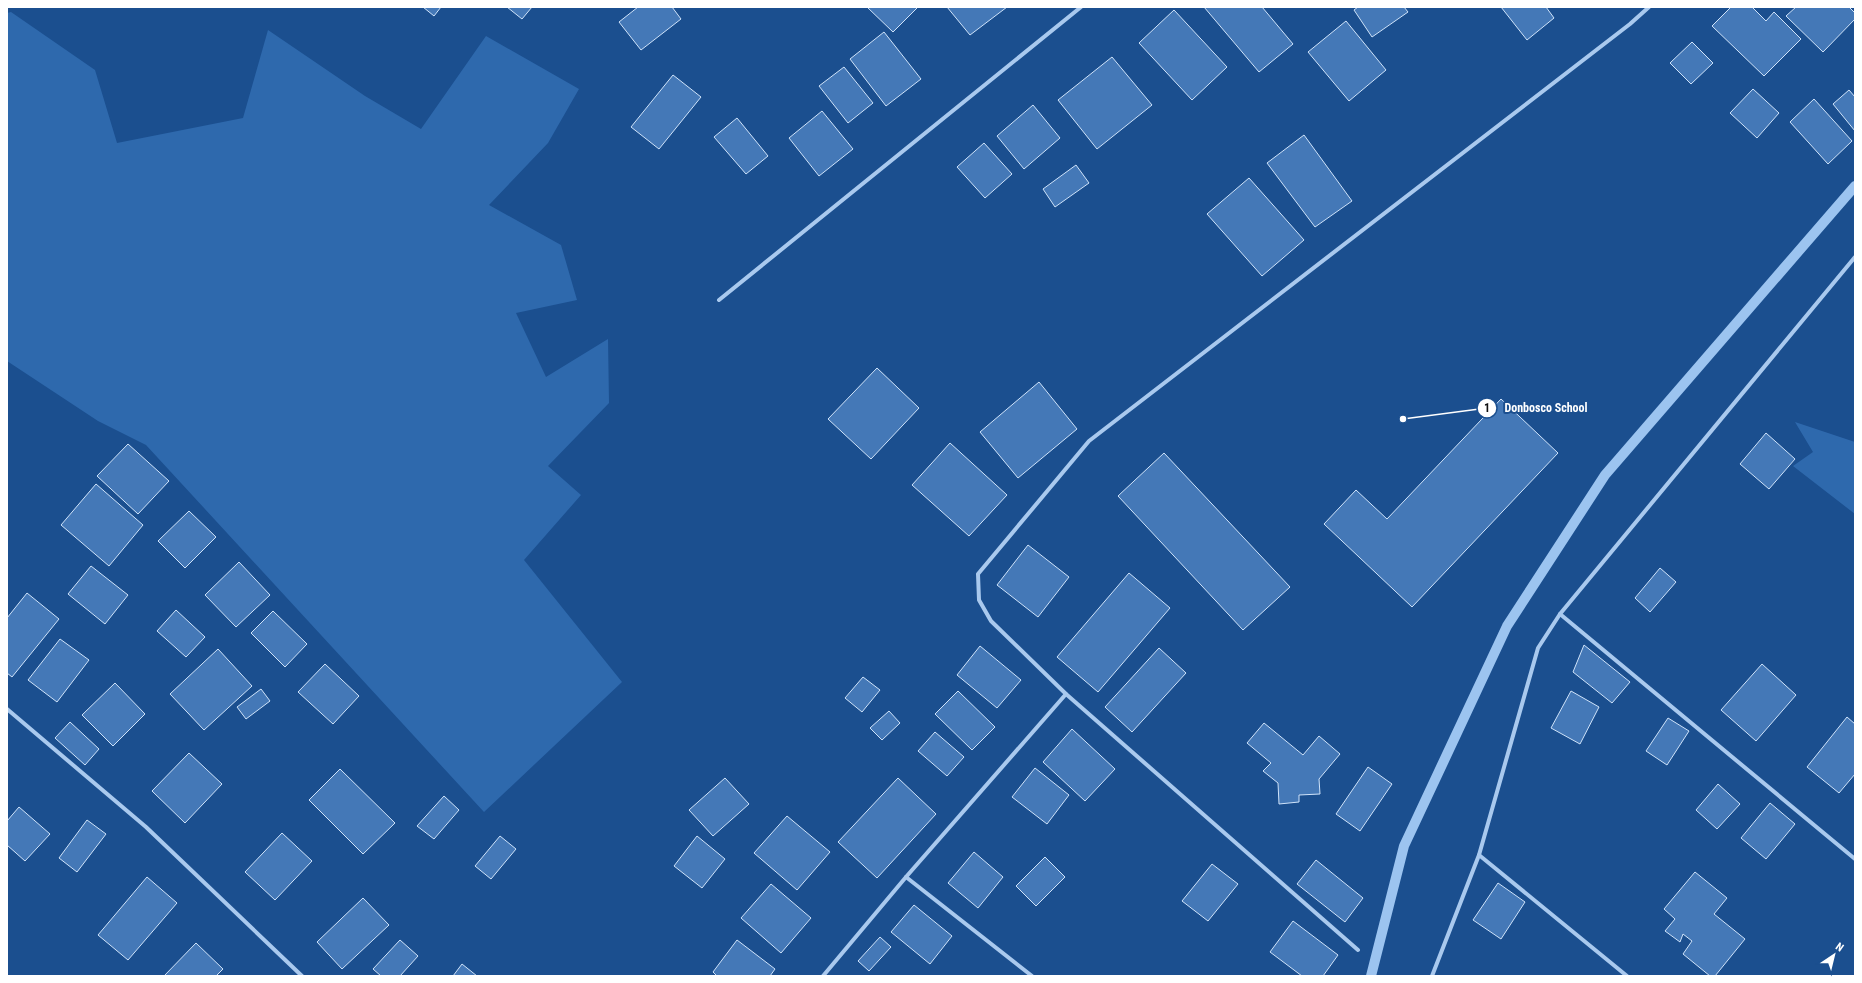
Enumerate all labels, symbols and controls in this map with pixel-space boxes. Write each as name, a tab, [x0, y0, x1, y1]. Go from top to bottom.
callout: Donbosco School	[1477, 396, 1596, 420]
text: 1	[1484, 401, 1490, 415]
text: Donbosco School	[1504, 401, 1588, 415]
north arrow	[1814, 935, 1854, 975]
text: N	[1833, 940, 1846, 955]

